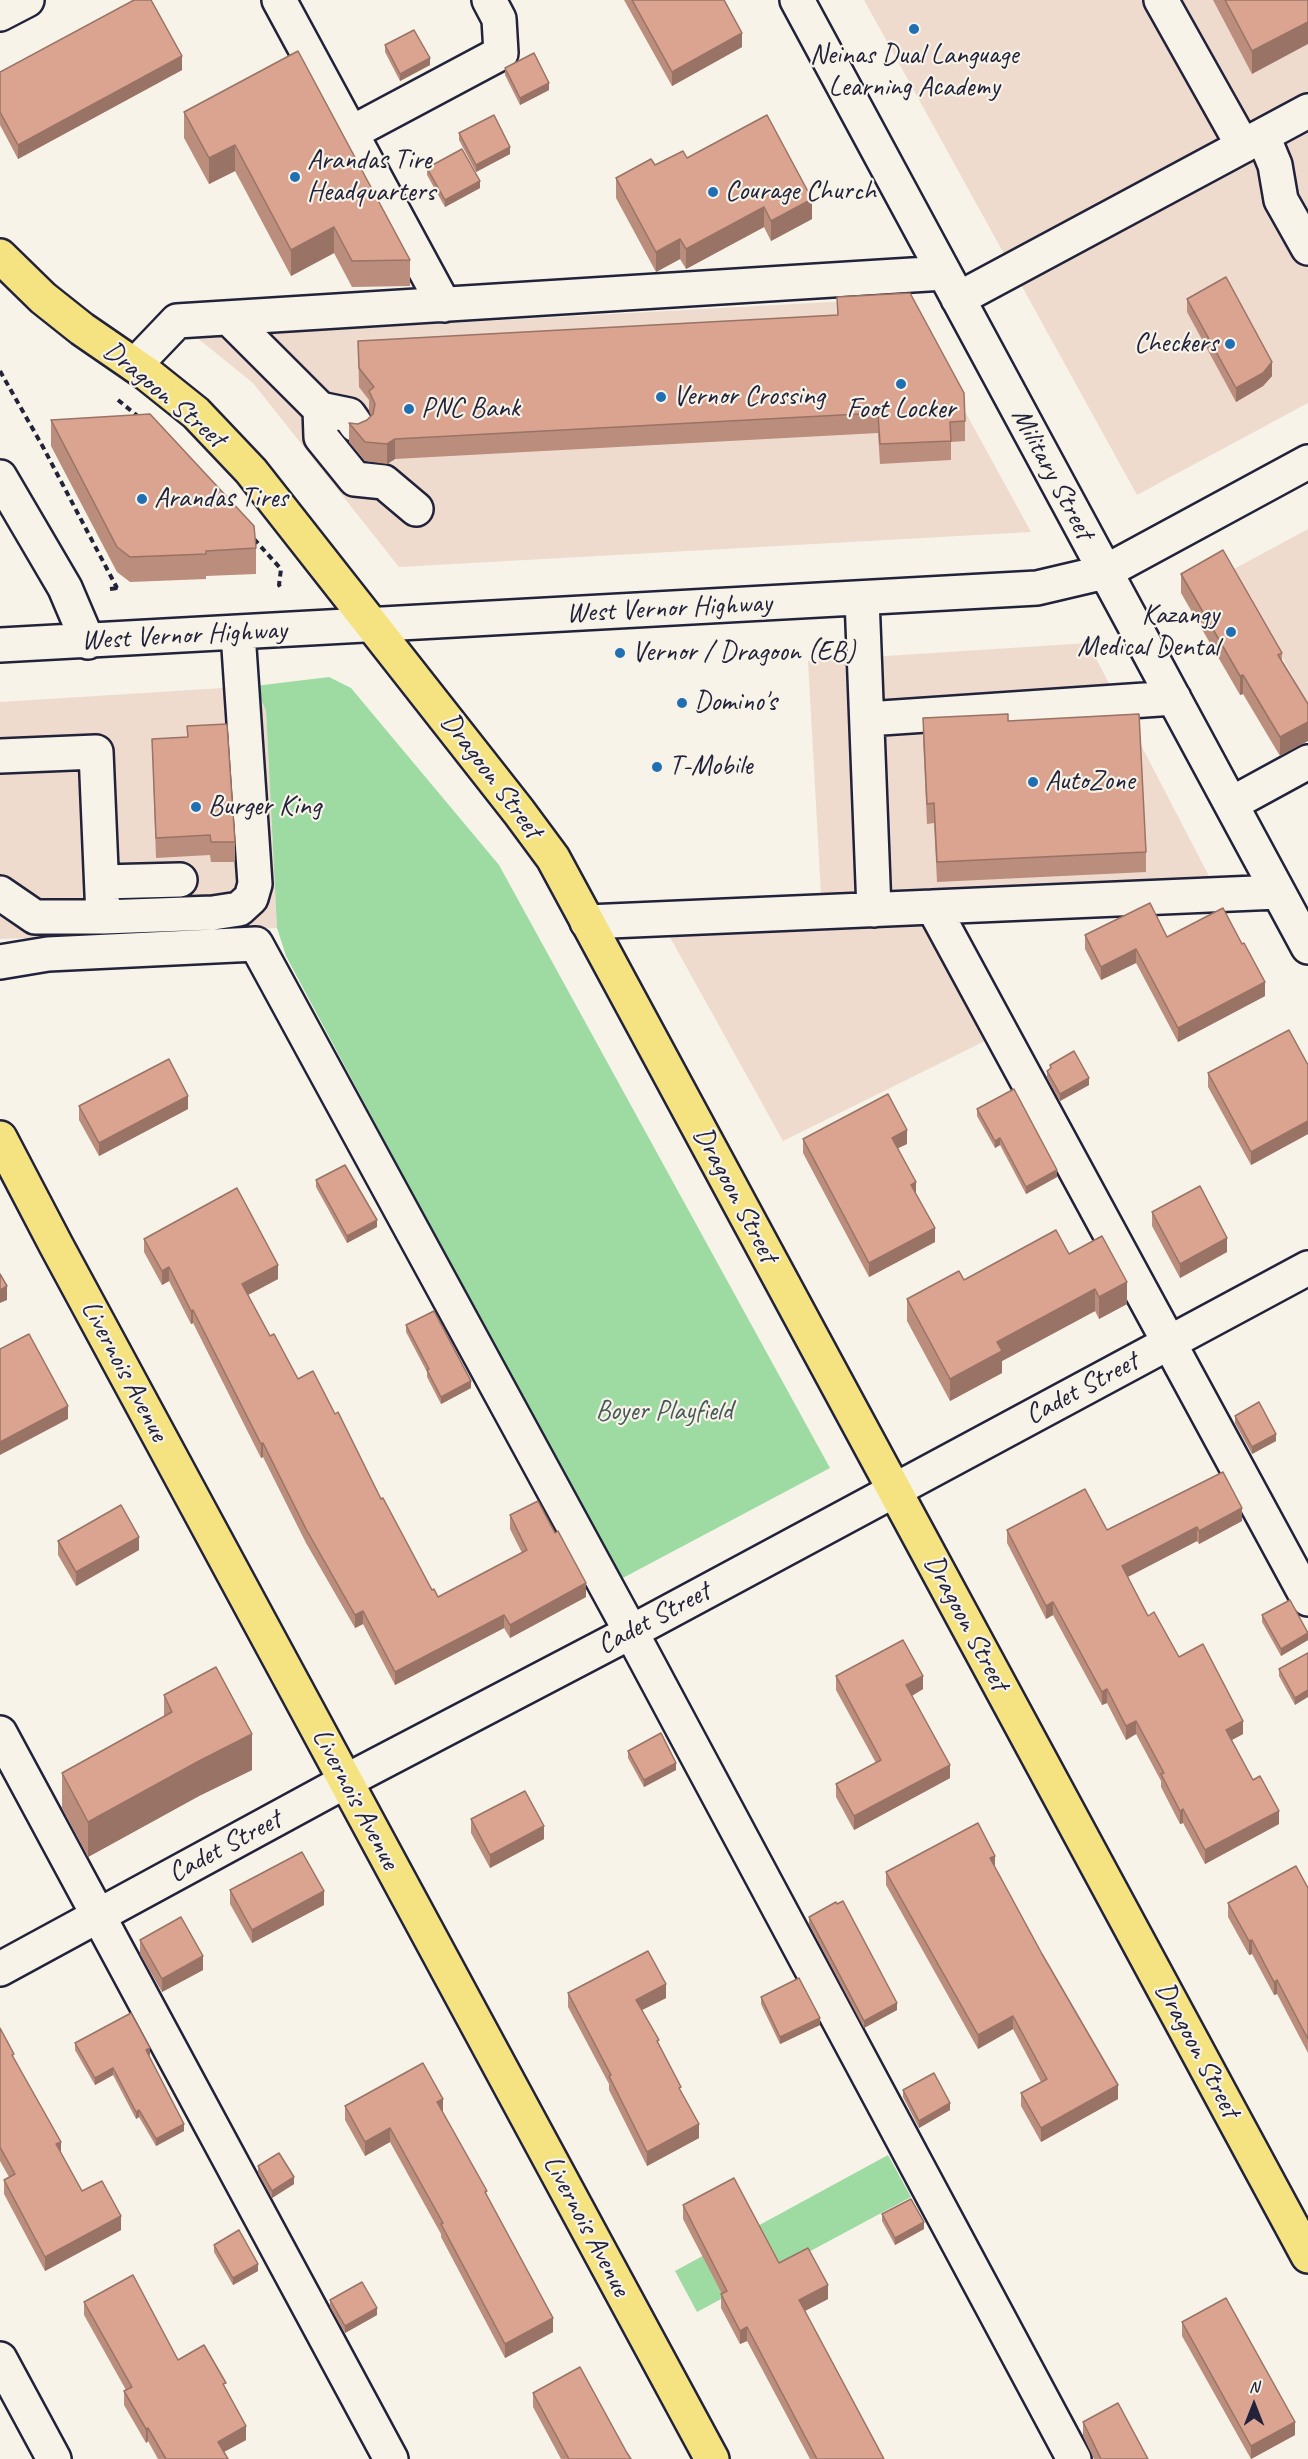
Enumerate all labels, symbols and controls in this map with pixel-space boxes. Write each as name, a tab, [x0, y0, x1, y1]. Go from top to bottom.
marker: Neinas Dual Language Learning Academy	[907, 22, 921, 36]
place label: Neinas Dual Language Learning Academy	[810, 39, 1018, 105]
place label: Arandas Tire Headquarters	[307, 144, 435, 210]
marker: Arandas Tire Headquarters	[288, 170, 302, 184]
place label: Courage Church	[725, 175, 876, 209]
marker: Courage Church	[706, 185, 720, 199]
place label: Checkers	[1134, 327, 1218, 361]
street label: Dragoon Street	[96, 334, 232, 456]
marker: Checkers	[1223, 337, 1237, 351]
marker: Foot Locker	[894, 377, 908, 391]
place label: Vernor Crossing	[673, 380, 824, 414]
marker: Vernor Crossing	[654, 390, 668, 404]
place label: PNC Bank	[421, 392, 520, 426]
place label: Foot Locker	[846, 393, 956, 427]
marker: PNC Bank	[402, 402, 416, 416]
street label: Military Street	[1003, 403, 1101, 545]
place label: Arandas Tires	[154, 482, 288, 516]
marker: Arandas Tires	[135, 492, 149, 506]
street label: West Vernor Highway	[565, 587, 773, 631]
place label: Kazangy Medical Dental	[1077, 599, 1219, 665]
street label: West Vernor Highway	[80, 614, 288, 658]
marker: Kazangy Medical Dental	[1224, 625, 1238, 639]
place label: Vernor / Dragoon (EB)	[632, 636, 855, 670]
marker: Vernor / Dragoon (EB)	[613, 646, 627, 660]
place label: Domino's	[694, 686, 777, 720]
marker: Domino's	[675, 696, 689, 710]
street label: Dragoon Street	[433, 707, 549, 845]
place label: T-Mobile	[669, 750, 752, 784]
marker: T-Mobile	[650, 760, 664, 774]
place label: AutoZone	[1045, 765, 1134, 799]
marker: AutoZone	[1026, 775, 1040, 789]
place label: Burger King	[208, 790, 321, 824]
marker: Burger King	[189, 800, 203, 814]
street label: Dragoon Street	[685, 1121, 785, 1269]
street label: Livernois Avenue	[73, 1295, 175, 1447]
street label: Cadet Street	[1020, 1345, 1144, 1433]
park label: Boyer Playfield	[595, 1395, 733, 1429]
street label: Dragoon Street	[916, 1549, 1016, 1697]
street label: Cadet Street	[592, 1575, 716, 1663]
street label: Livernois Avenue	[304, 1723, 406, 1875]
street label: Cadet Street	[163, 1803, 287, 1891]
street label: Dragoon Street	[1147, 1976, 1247, 2124]
street label: Livernois Avenue	[535, 2150, 637, 2302]
north arrow	[1224, 2375, 1284, 2435]
text: N	[1249, 2377, 1259, 2397]

